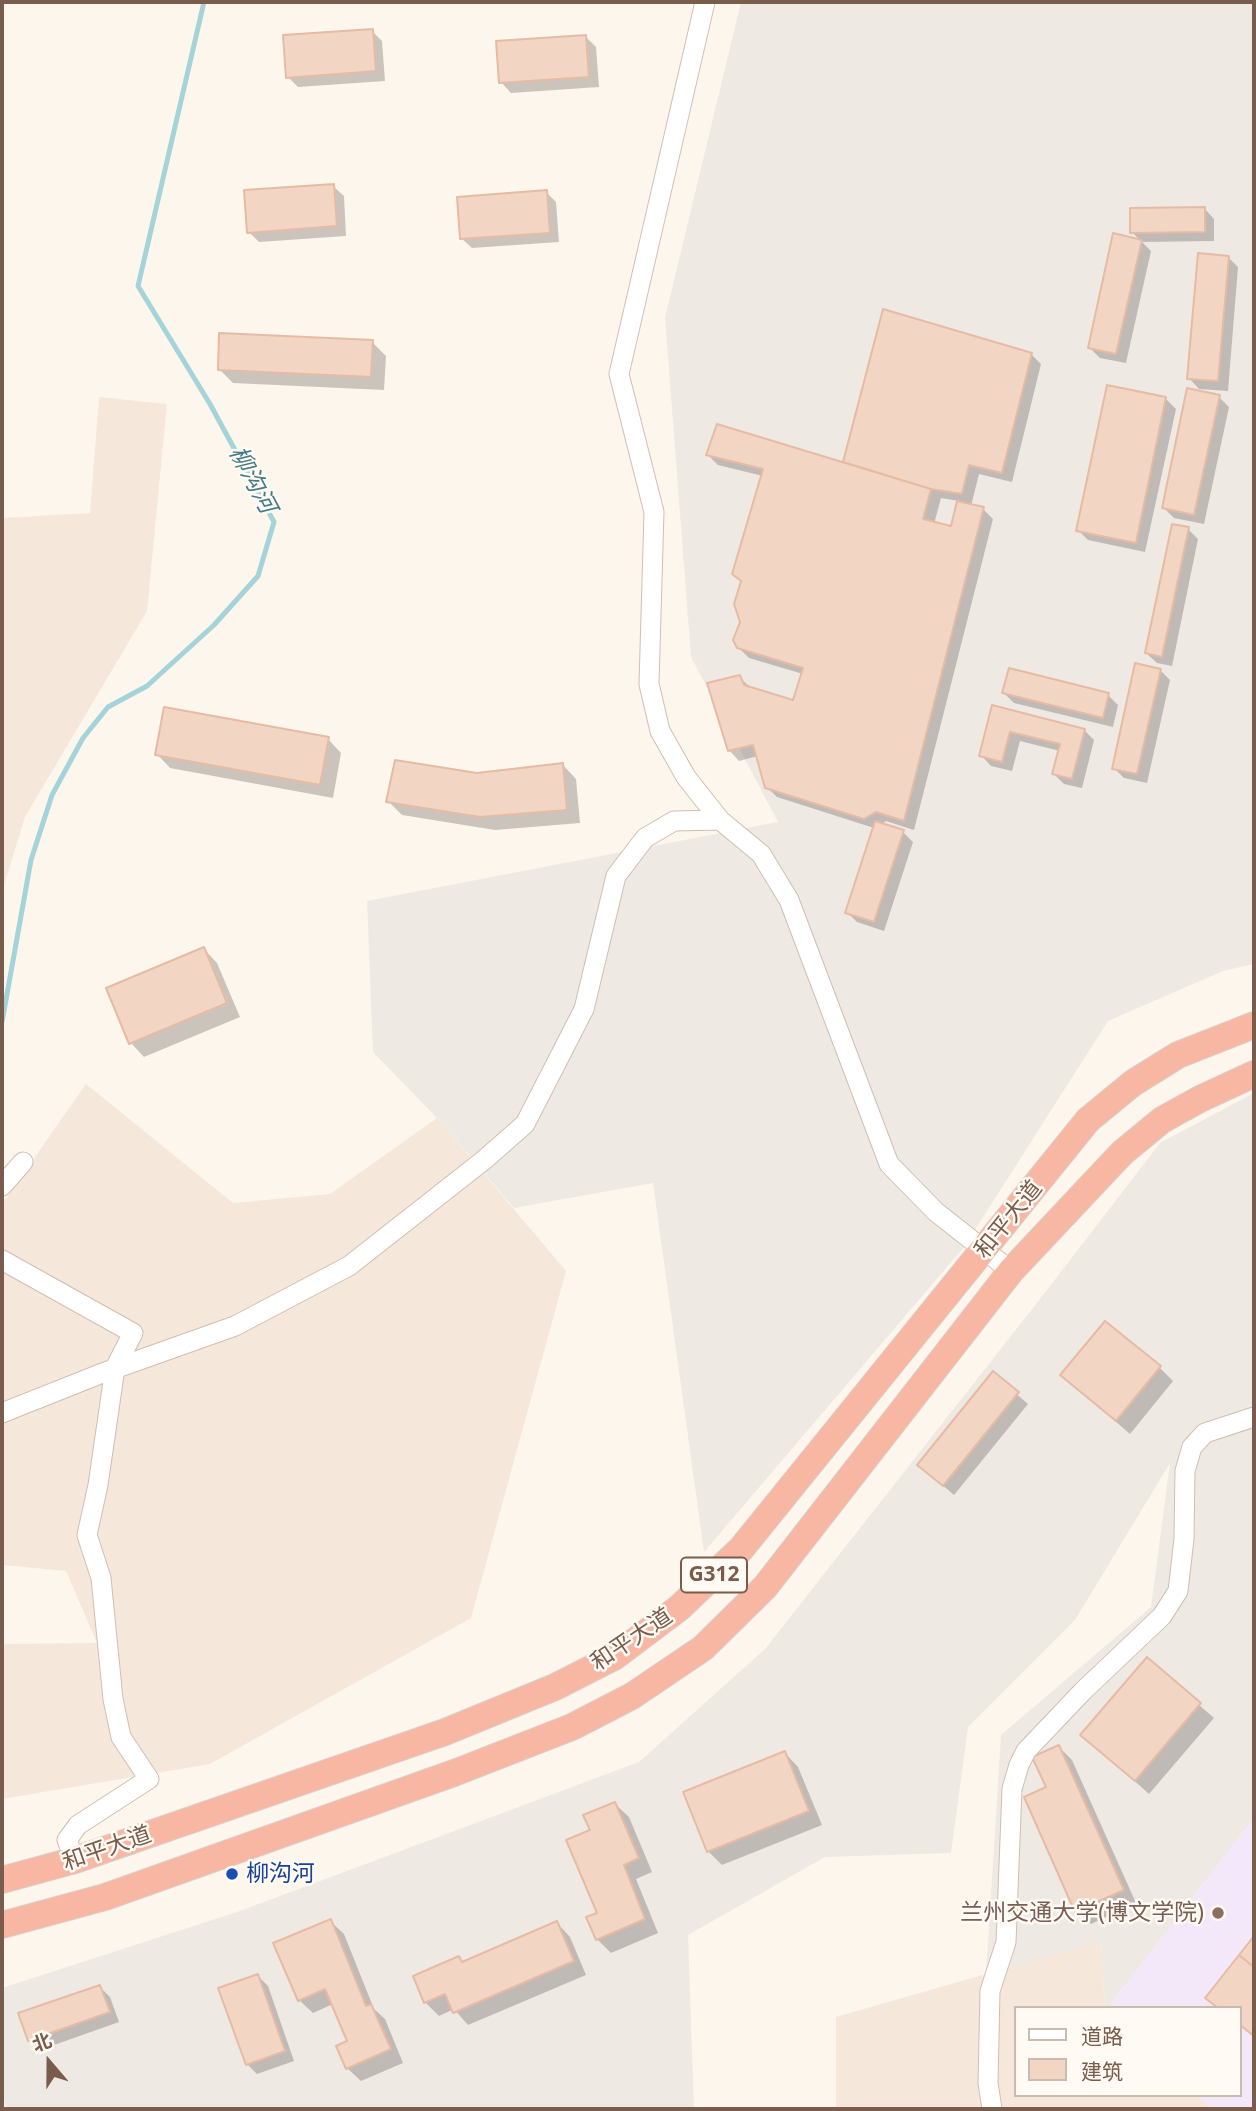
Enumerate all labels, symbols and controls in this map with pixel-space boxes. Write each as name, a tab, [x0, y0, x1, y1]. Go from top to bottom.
water label: 柳沟河	[222, 441, 282, 519]
street label: 和平大道	[969, 1176, 1049, 1264]
road number: G312	[681, 1558, 747, 1592]
street label: 和平大道	[586, 1603, 678, 1677]
street label: 和平大道	[59, 1821, 155, 1877]
place label: 柳沟河	[246, 1860, 315, 1888]
marker: 柳沟河	[224, 1866, 240, 1882]
place label: 兰州交通大学(博文学院)	[960, 1899, 1204, 1927]
marker: 兰州交通大学(博文学院)	[1210, 1905, 1226, 1921]
legend	[1014, 2006, 1242, 2097]
text: 道路	[1081, 2022, 1123, 2050]
north arrow	[14, 2027, 84, 2097]
text: 北	[28, 2027, 55, 2058]
text: 建筑	[1081, 2057, 1123, 2085]

